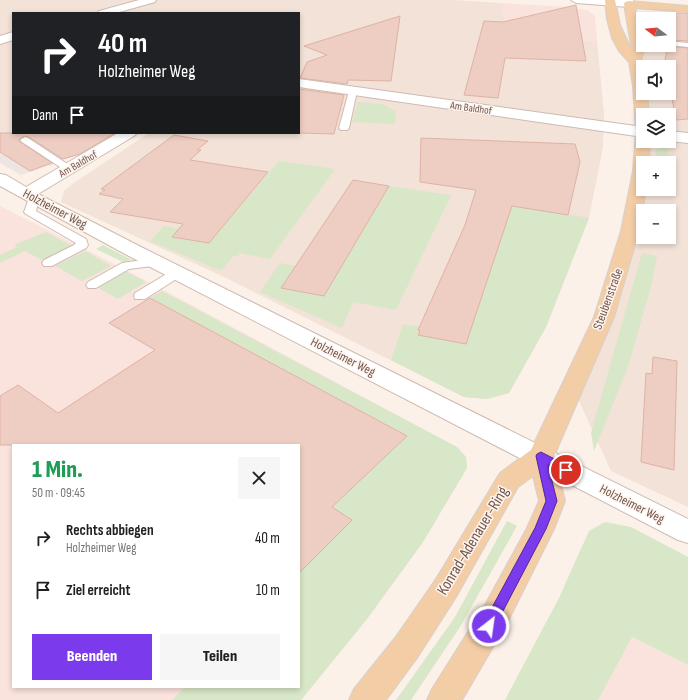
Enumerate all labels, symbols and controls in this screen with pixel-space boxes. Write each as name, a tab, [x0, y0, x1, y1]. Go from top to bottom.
north arrow	[636, 12, 676, 52]
map controls	[636, 12, 676, 244]
text: 40 m	[98, 27, 147, 60]
icon: right	[32, 28, 84, 80]
button: sound	[636, 60, 676, 100]
text: Holzheimer Weg	[98, 61, 195, 82]
street label: Am Baldhof	[448, 99, 493, 117]
icon: arrive	[66, 104, 88, 126]
text: Dann	[32, 106, 58, 125]
button: layers	[636, 108, 676, 148]
street label: Am Baldhof	[56, 147, 100, 181]
button: +	[636, 156, 676, 196]
street label: Holzheimer Weg	[20, 185, 90, 233]
button: −	[636, 204, 676, 244]
street label: Steubenstraße	[590, 266, 626, 332]
street label: Holzheimer Weg	[308, 334, 378, 380]
pin	[549, 453, 583, 487]
text: 1 Min.	[32, 455, 83, 484]
button: close	[238, 457, 280, 499]
icon: arrive	[555, 459, 577, 481]
street label: Holzheimer Weg	[597, 481, 667, 527]
street label: Konrad-Adenauer-Ring	[433, 483, 513, 599]
text: 50 m · 09:45	[32, 485, 85, 501]
text: Rechts abbiegen	[66, 521, 154, 540]
icon: right	[32, 527, 54, 549]
text: 40 m	[255, 529, 280, 548]
text: Holzheimer Weg	[66, 540, 136, 556]
icon: arrive	[32, 579, 54, 601]
text: Ziel erreicht	[66, 581, 130, 600]
text: 10 m	[256, 581, 280, 600]
position arrow	[468, 605, 510, 647]
button: Beenden	[32, 634, 152, 680]
button: Teilen	[160, 634, 280, 680]

